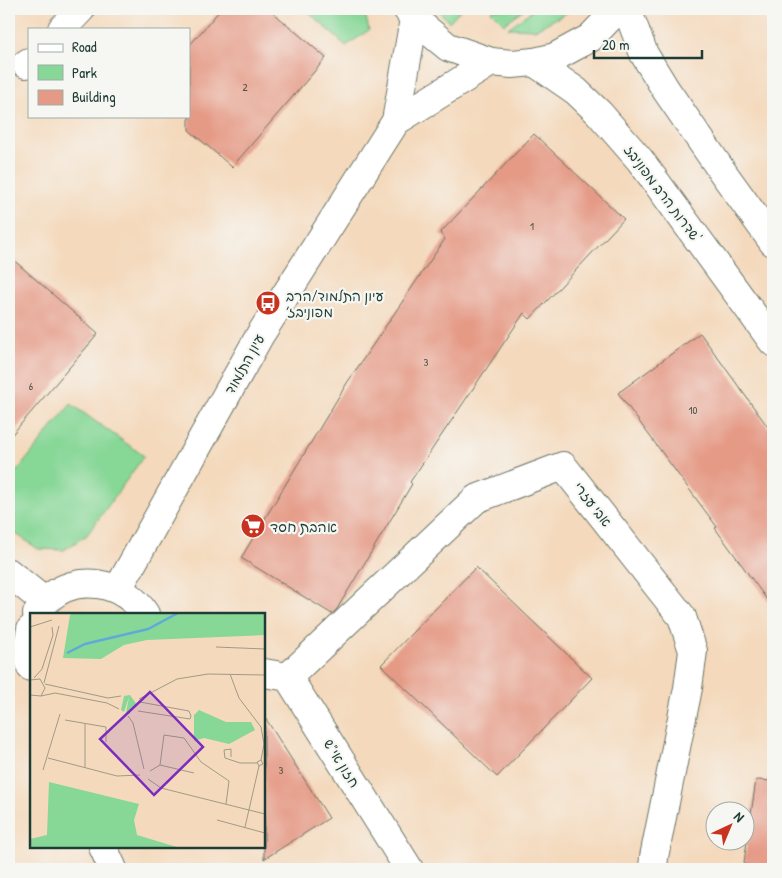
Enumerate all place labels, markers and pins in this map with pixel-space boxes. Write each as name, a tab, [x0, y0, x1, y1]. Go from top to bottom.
place label: עיון התלמוד/הרב מפוניבז׳	[286, 286, 383, 321]
bus stop icon: עיון התלמוד/הרב מפוניבז׳	[255, 290, 281, 316]
supermarket icon: אהבת חסד	[240, 513, 266, 539]
place label: אהבת חסד	[270, 517, 337, 536]

